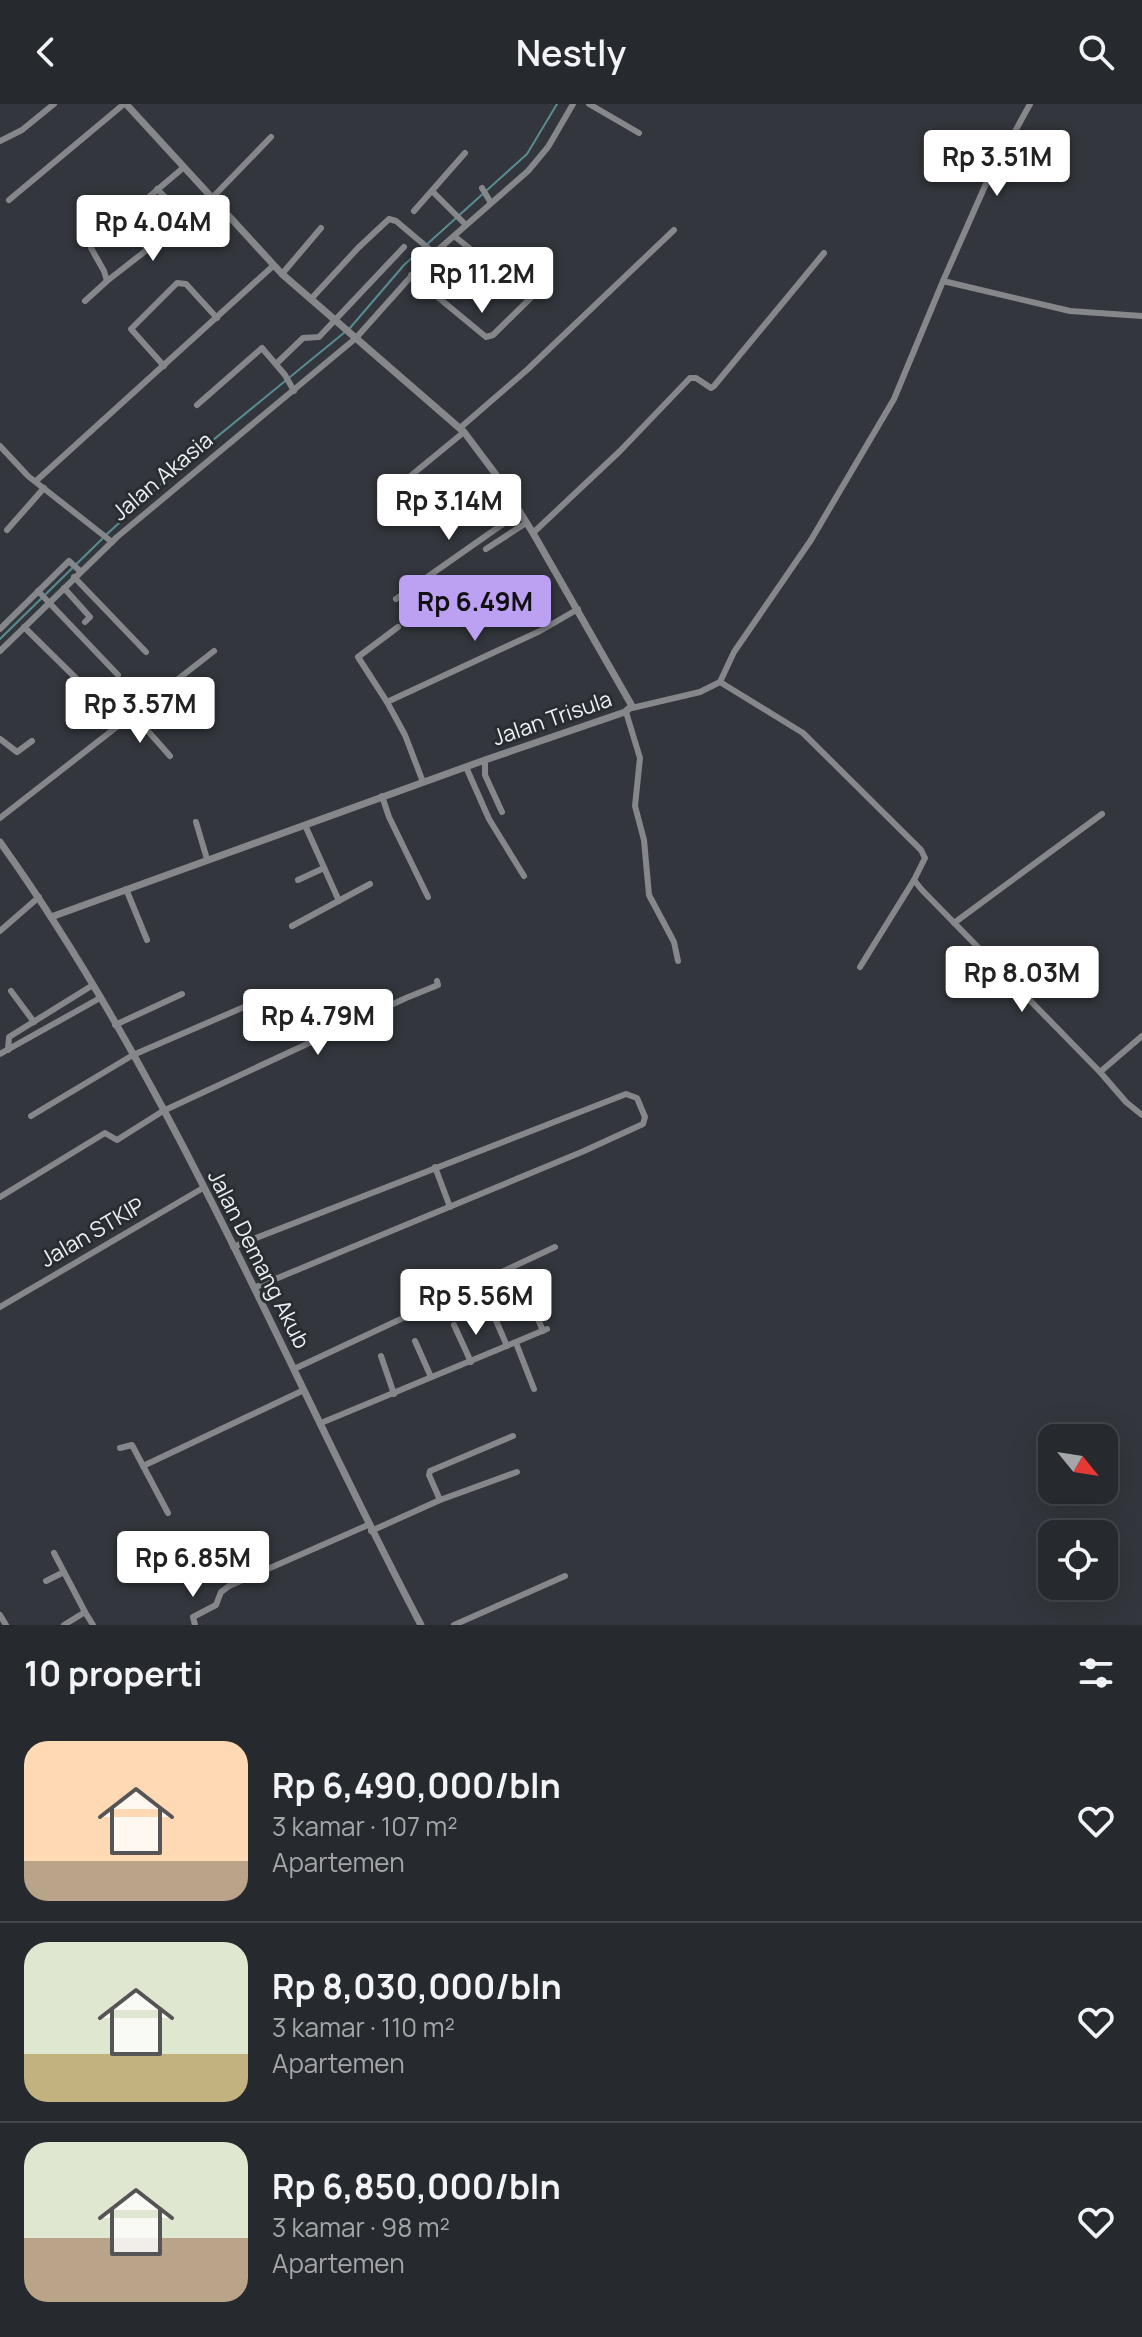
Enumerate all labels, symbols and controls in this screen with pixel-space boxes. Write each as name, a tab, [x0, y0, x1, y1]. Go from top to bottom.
text: Nestly	[516, 28, 626, 77]
icon: back	[24, 30, 68, 74]
icon: search	[1074, 30, 1118, 74]
pin: Rp 3.51M	[914, 130, 1080, 198]
text: Rp 3.51M	[942, 138, 1052, 174]
pin: Rp 4.04M	[70, 195, 236, 263]
text: Rp 4.04M	[95, 203, 211, 239]
pin: Rp 11.2M	[399, 247, 565, 315]
text: Rp 11.2M	[429, 255, 535, 291]
street label: Jalan Akasia	[105, 425, 219, 527]
pin: Rp 3.14M	[366, 474, 532, 542]
text: Rp 3.14M	[395, 482, 503, 518]
pin: Rp 6.49M	[392, 575, 558, 643]
text: Rp 6.49M	[417, 583, 533, 619]
pin: Rp 3.57M	[57, 677, 223, 745]
street label: Jalan Trisula	[488, 684, 616, 752]
text: Rp 3.57M	[84, 685, 196, 721]
pin: Rp 8.03M	[939, 946, 1105, 1014]
text: Rp 8.03M	[964, 954, 1080, 990]
pin: Rp 4.79M	[235, 989, 401, 1057]
text: Rp 4.79M	[261, 997, 375, 1033]
street label: Jalan Demang Akub	[201, 1164, 317, 1354]
street label: Jalan STKIP	[35, 1190, 149, 1274]
pin: Rp 5.56M	[393, 1269, 559, 1337]
text: Rp 5.56M	[418, 1277, 534, 1313]
north arrow	[1038, 1424, 1118, 1504]
map controls	[1038, 1424, 1118, 1600]
button: locate	[1038, 1520, 1118, 1600]
pin: Rp 6.85M	[110, 1531, 276, 1599]
text: Rp 6.85M	[135, 1539, 251, 1575]
text: 10 properti	[24, 1650, 202, 1696]
icon: filters	[1074, 1651, 1118, 1695]
text: Rp 6,490,000/bln	[272, 1762, 561, 1808]
icon: home	[88, 1773, 184, 1869]
icon: heart	[1074, 1799, 1118, 1843]
text: 3 kamar · 107 m²	[272, 1808, 458, 1844]
text: Apartemen	[272, 1844, 405, 1880]
text: Rp 8,030,000/bln	[272, 1963, 562, 2009]
icon: home	[88, 1974, 184, 2070]
icon: heart	[1074, 2000, 1118, 2044]
text: 3 kamar · 110 m²	[272, 2009, 455, 2045]
text: Apartemen	[272, 2045, 405, 2081]
text: Rp 6,850,000/bln	[272, 2163, 561, 2209]
icon: home	[88, 2174, 184, 2270]
icon: heart	[1074, 2200, 1118, 2244]
text: 3 kamar · 98 m²	[272, 2209, 450, 2245]
text: Apartemen	[272, 2245, 405, 2281]

